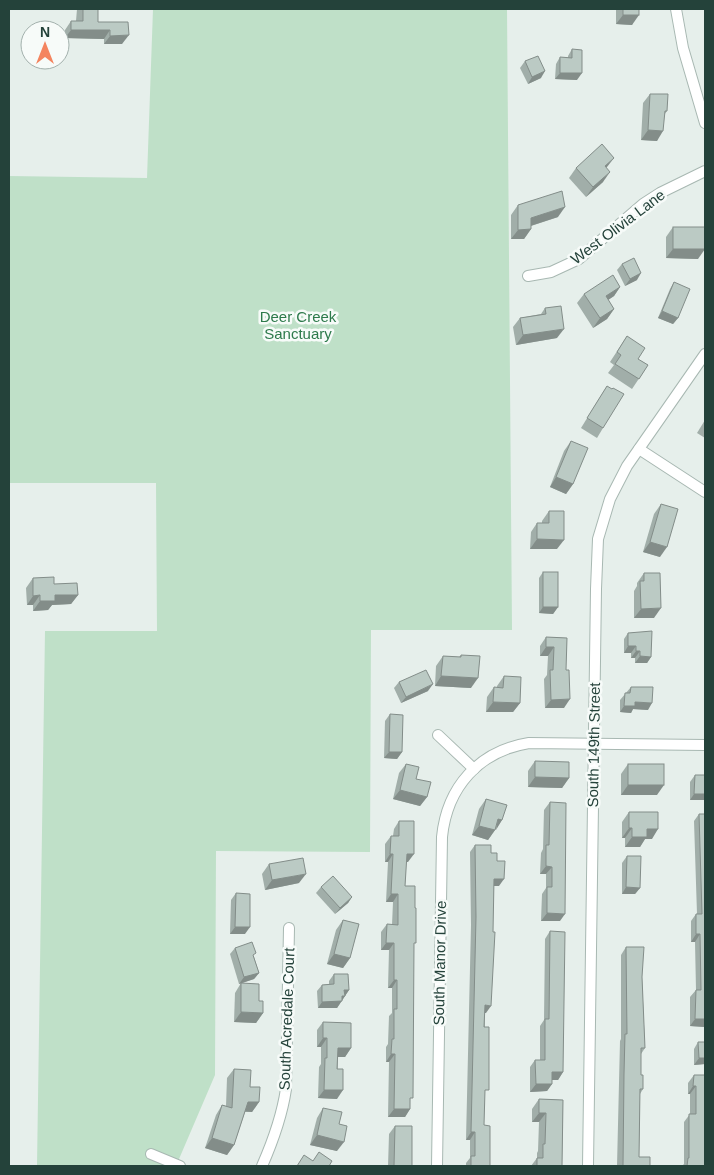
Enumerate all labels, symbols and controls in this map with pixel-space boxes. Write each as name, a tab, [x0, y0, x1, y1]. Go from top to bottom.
north arrow	[20, 20, 70, 70]
text: N	[40, 24, 50, 40]
street label: West Olivia Lane	[567, 186, 668, 267]
park label: Deer Creek Sanctuary	[260, 308, 337, 342]
street label: South 149th Street	[584, 681, 603, 808]
street label: South Manor Drive	[430, 900, 449, 1026]
street label: South Acredale Court	[276, 947, 298, 1091]

